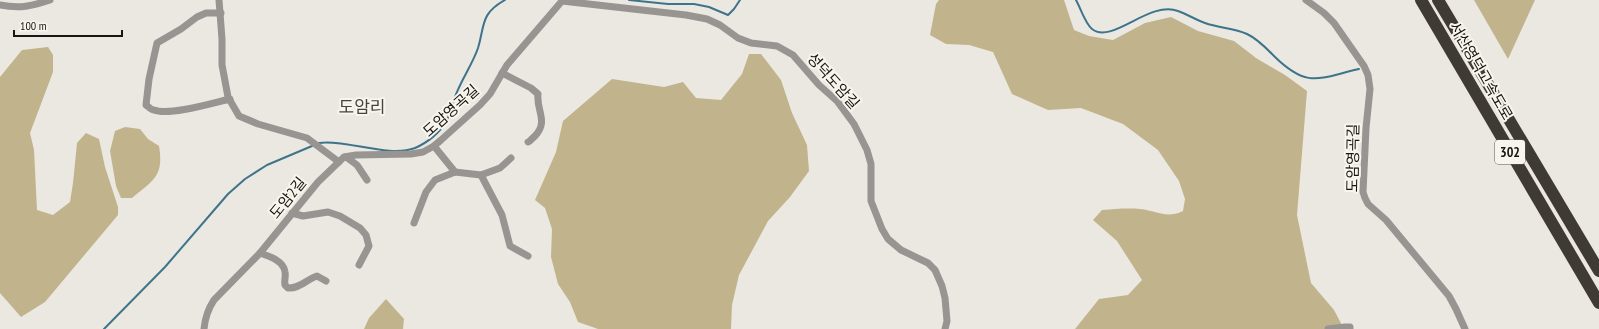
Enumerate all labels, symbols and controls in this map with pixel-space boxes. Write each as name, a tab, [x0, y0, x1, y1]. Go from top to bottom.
scale bar	[14, 12, 122, 38]
text: 100 m	[20, 18, 47, 33]
street label: 서산영덕고속도로	[1446, 18, 1517, 123]
street label: 성덕도암길	[803, 49, 864, 113]
street label: 도암영곡길	[419, 80, 483, 141]
district label: 도암리	[339, 96, 385, 118]
street label: 도암영곡길	[1342, 123, 1363, 193]
road number: 302	[1495, 140, 1525, 164]
street label: 도암2길	[265, 173, 310, 222]

